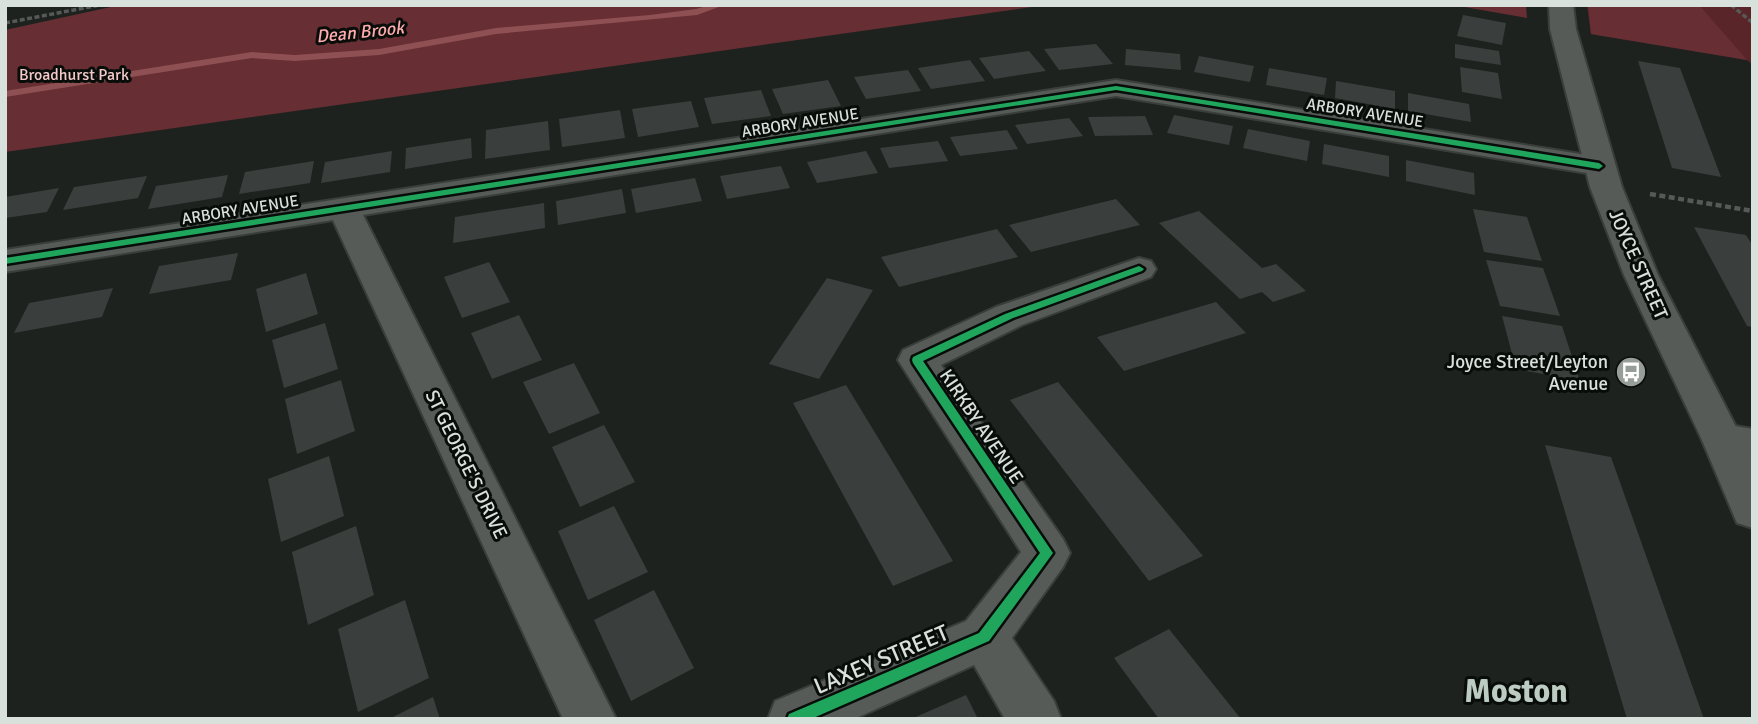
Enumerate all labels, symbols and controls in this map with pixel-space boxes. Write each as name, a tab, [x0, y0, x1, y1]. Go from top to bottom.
water label: Dean Brook	[315, 16, 407, 48]
park label: Broadhurst Park	[19, 65, 129, 85]
street label: ARBORY AVENUE	[1305, 94, 1425, 132]
street label: ARBORY AVENUE	[740, 104, 860, 142]
street label: ARBORY AVENUE	[180, 191, 300, 229]
street label: JOYCE STREET	[1603, 206, 1673, 324]
place label: Joyce Street/Leyton Avenue	[1447, 350, 1608, 396]
bus stop icon: Joyce Street/Leyton Avenue	[1614, 355, 1648, 389]
street label: KIRKBY AVENUE	[934, 365, 1028, 488]
street label: ST GEORGE'S DRIVE	[420, 386, 513, 543]
street label: LAXEY STREET	[809, 618, 954, 701]
district label: Moston	[1464, 672, 1568, 711]

